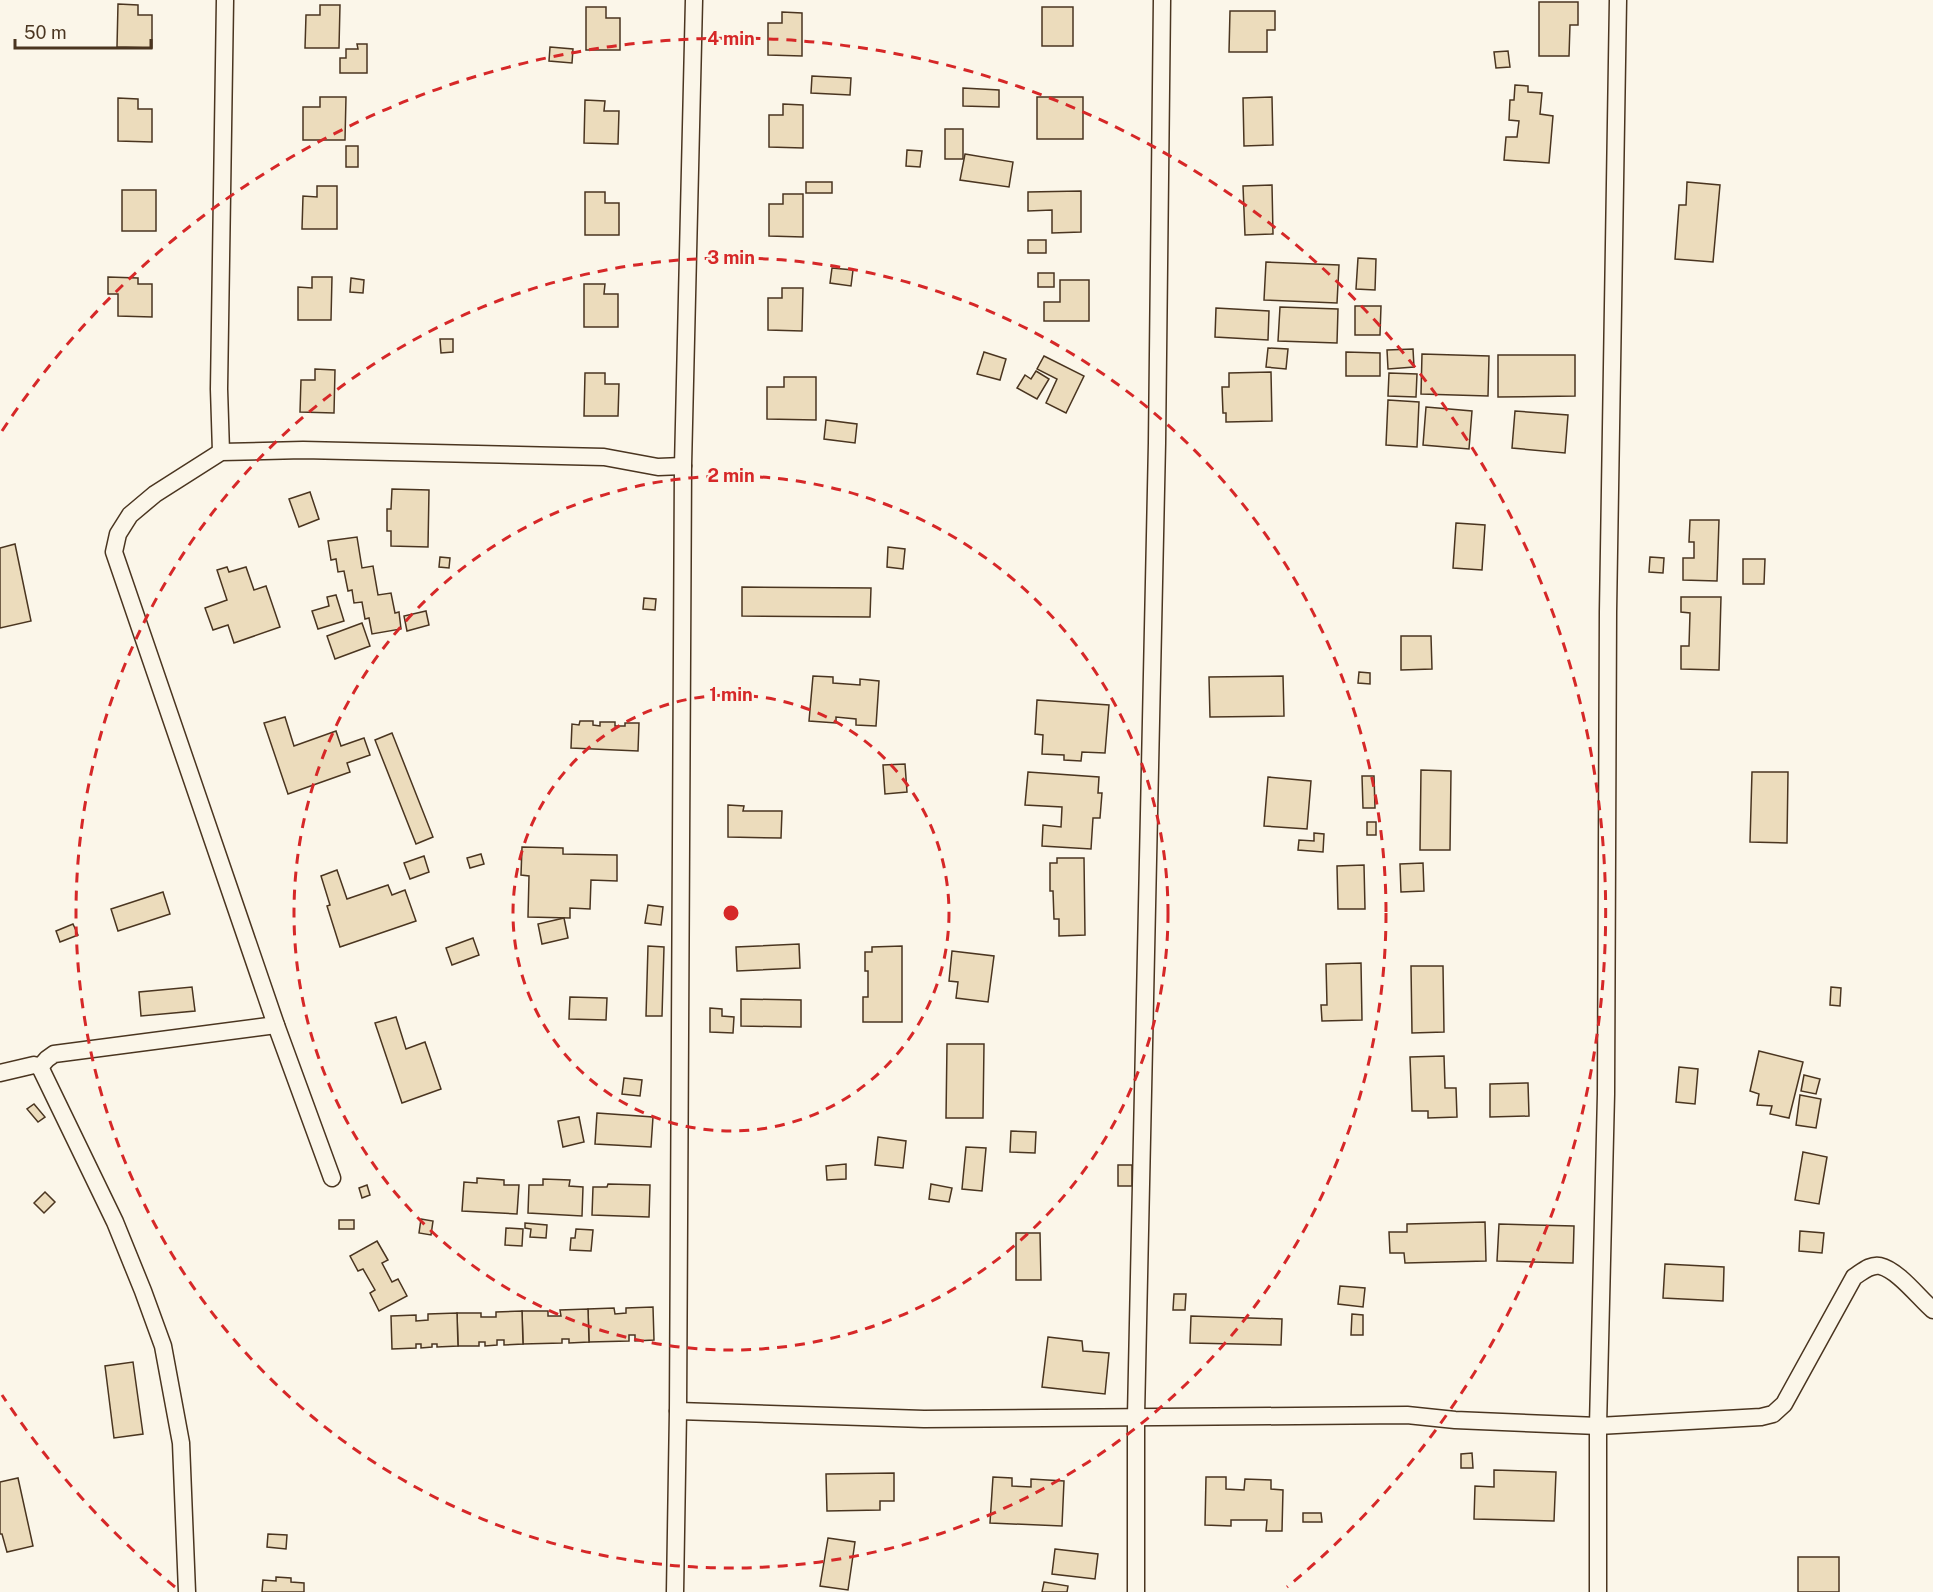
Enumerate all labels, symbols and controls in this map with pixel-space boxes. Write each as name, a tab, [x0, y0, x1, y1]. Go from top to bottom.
scale bar	[15, 12, 152, 50]
text: 50 m	[24, 22, 67, 43]
text: 4 min	[707, 28, 755, 49]
text: 3 min	[707, 247, 755, 268]
text: 2 min	[707, 465, 755, 486]
text: 1 min	[709, 684, 753, 705]
centre of rings	[721, 903, 741, 923]

